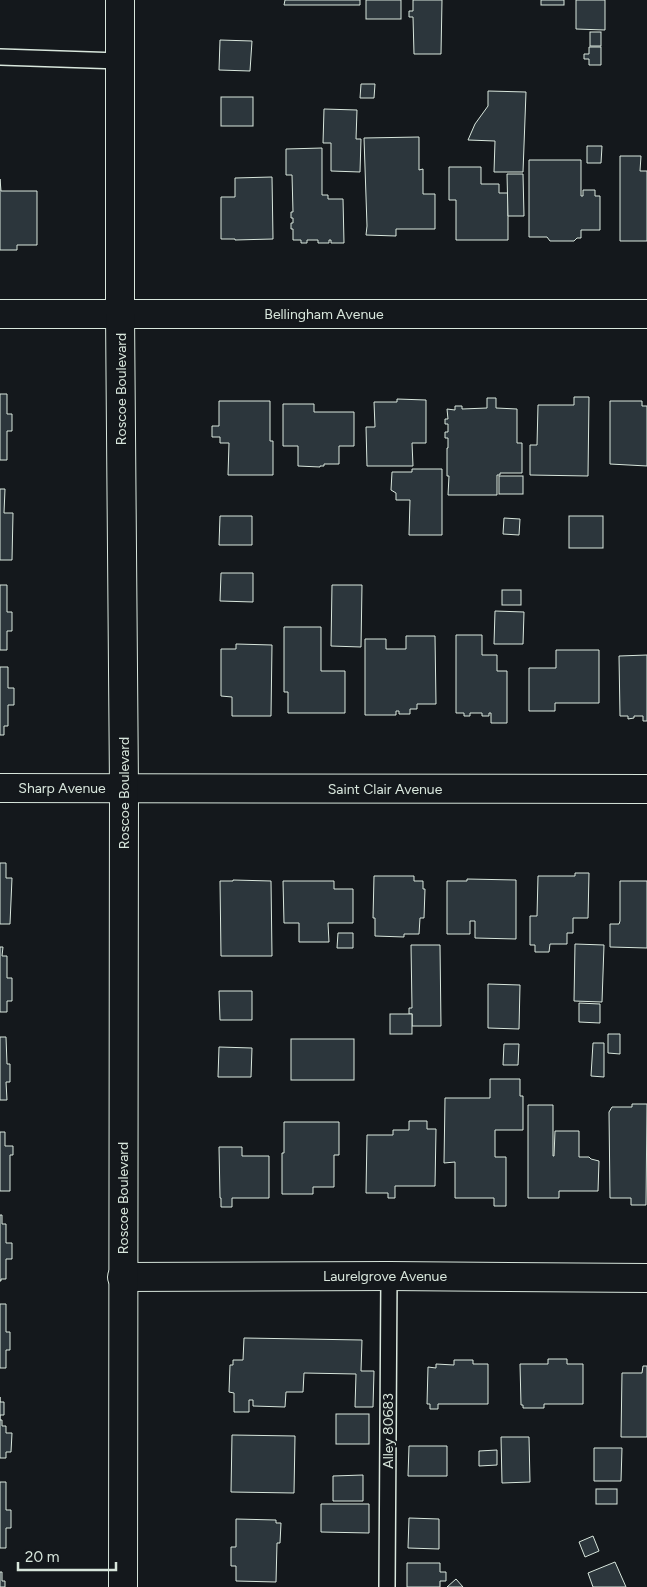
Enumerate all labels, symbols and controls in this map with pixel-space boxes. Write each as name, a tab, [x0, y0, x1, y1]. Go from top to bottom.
street label: Bellingham Avenue	[264, 306, 384, 323]
street label: Roscoe Boulevard	[113, 333, 130, 445]
street label: Roscoe Boulevard	[116, 737, 133, 849]
street label: Sharp Avenue	[18, 780, 106, 797]
street label: Saint Clair Avenue	[328, 781, 443, 798]
street label: Roscoe Boulevard	[115, 1142, 132, 1254]
street label: Laurelgrove Avenue	[323, 1268, 447, 1285]
street label: Alley 80683	[380, 1393, 397, 1469]
scale bar	[18, 1540, 115, 1572]
text: 20 m	[25, 1548, 59, 1566]

